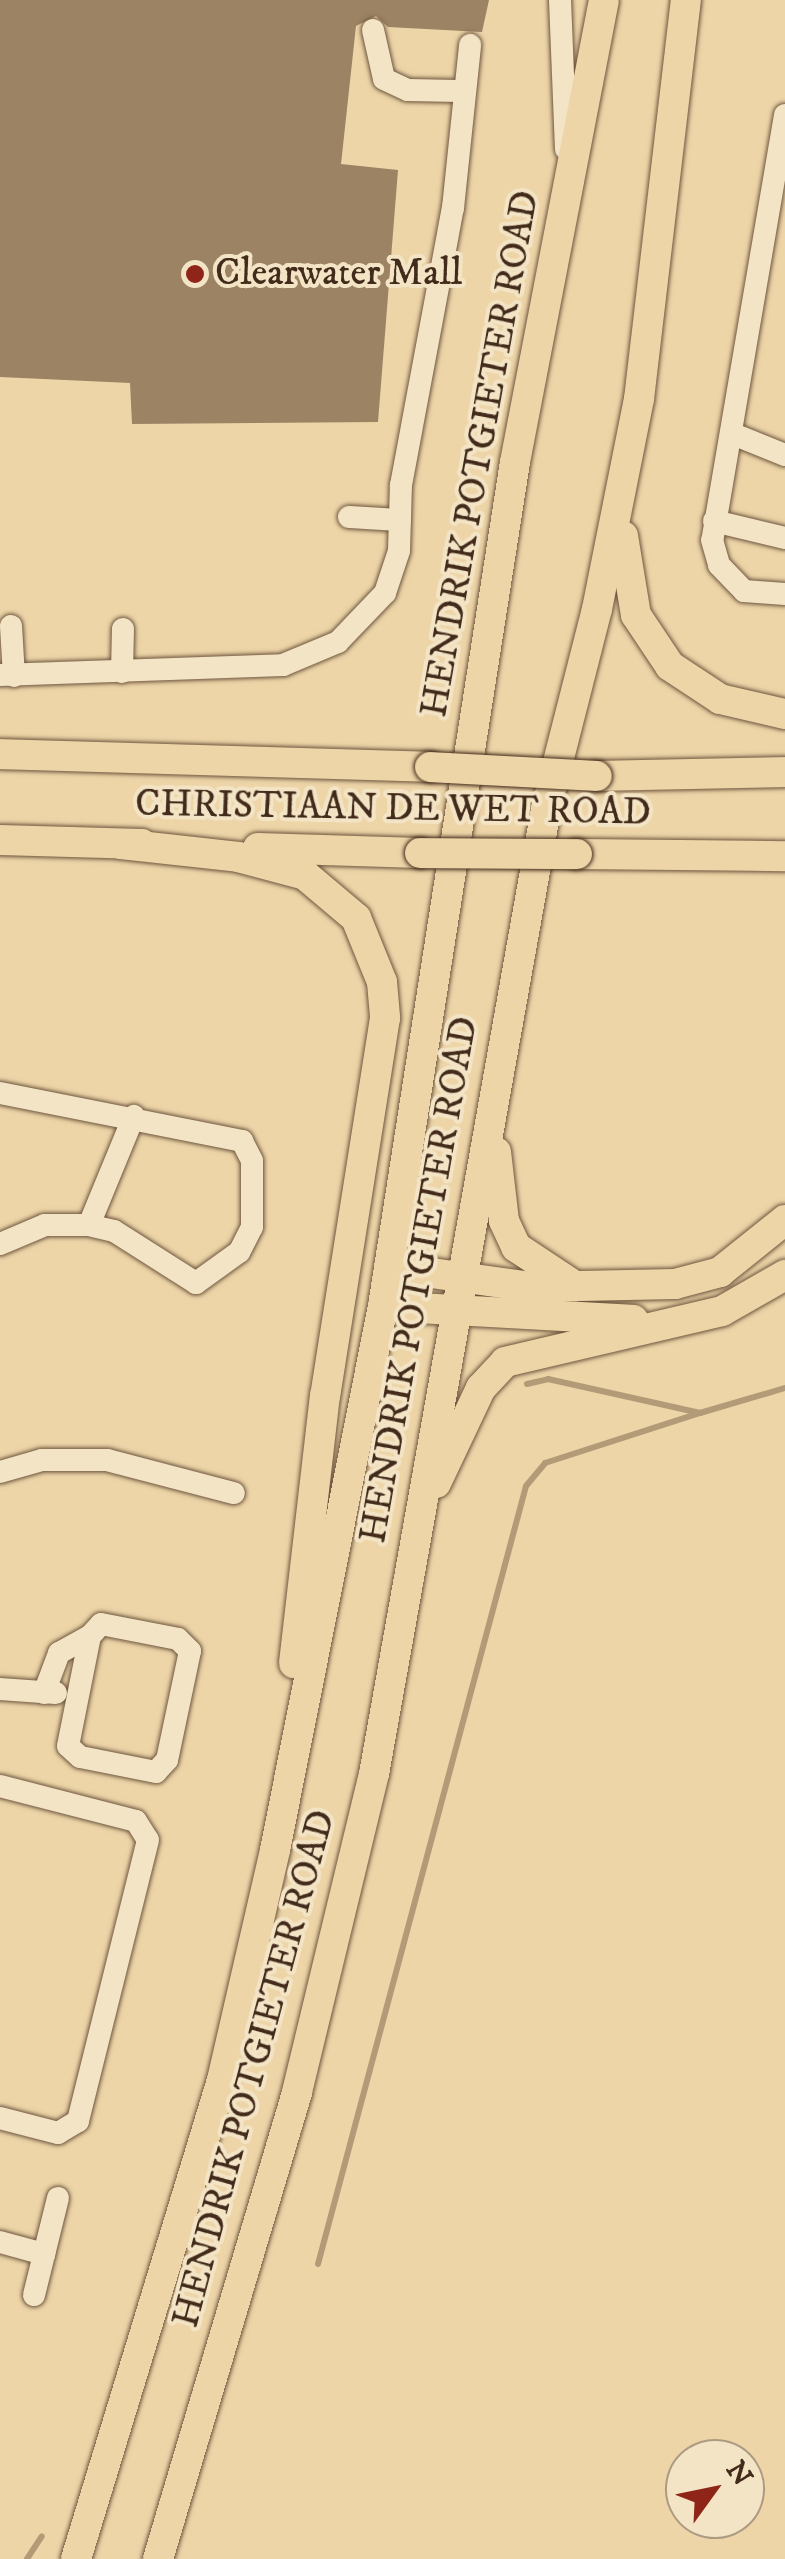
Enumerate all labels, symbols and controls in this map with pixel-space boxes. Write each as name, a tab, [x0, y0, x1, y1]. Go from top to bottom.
street label: HENDRIK POTGIETER ROAD	[412, 187, 550, 721]
place label: Clearwater Mall	[215, 251, 462, 297]
marker: Clearwater Mall	[184, 263, 206, 285]
street label: CHRISTIAAN DE WET ROAD	[135, 782, 651, 836]
street label: HENDRIK POTGIETER ROAD	[351, 1013, 489, 1547]
street label: HENDRIK POTGIETER ROAD	[164, 1805, 346, 2333]
north arrow	[665, 2439, 765, 2539]
text: N	[718, 2454, 760, 2493]

